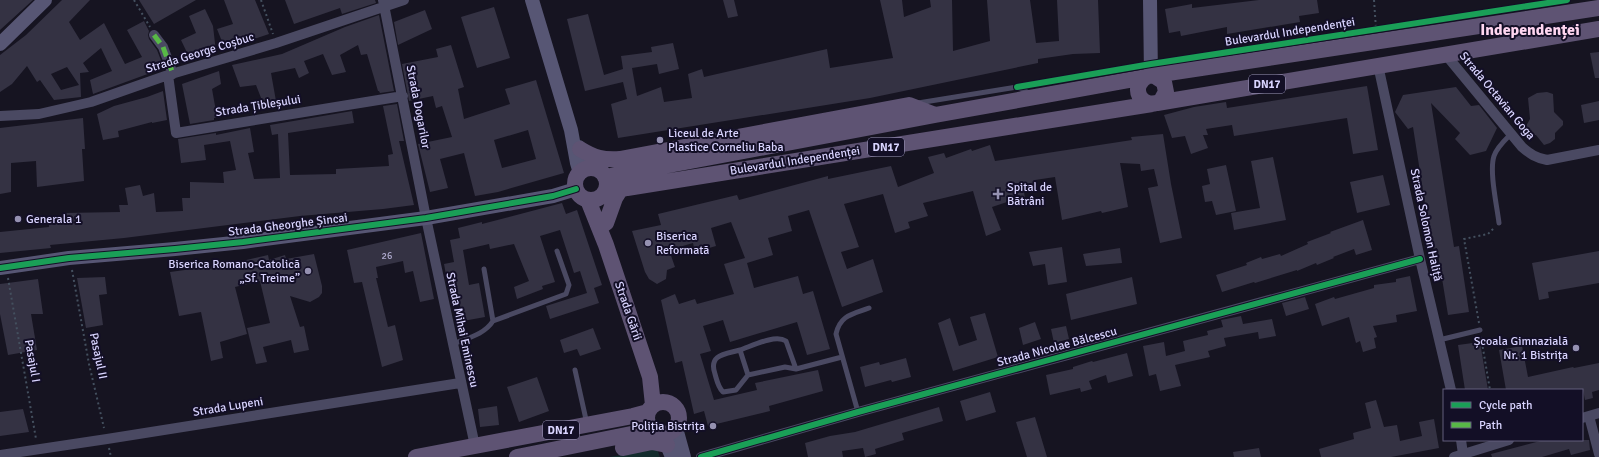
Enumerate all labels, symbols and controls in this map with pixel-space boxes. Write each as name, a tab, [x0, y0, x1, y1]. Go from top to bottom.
street label: Bulevardul Independenței	[1224, 14, 1356, 50]
district label: Independenței	[1480, 20, 1580, 40]
street label: Strada George Coșbuc	[144, 29, 256, 77]
street label: Strada Octavian Goga	[1456, 49, 1538, 143]
street label: Strada Dogarilor	[403, 64, 434, 151]
road number: DN17	[1249, 75, 1285, 93]
street label: Strada Țibleșului	[214, 92, 302, 120]
place label: Liceul de Arte Plastice Corneliu Baba	[668, 126, 784, 155]
marker: Liceul de Arte Plastice Corneliu Baba	[655, 135, 665, 145]
road number: DN17	[868, 138, 904, 156]
street label: Bulevardul Independenței	[729, 143, 861, 179]
street label: Strada Solomon Haliță	[1407, 167, 1445, 283]
place label: Spital de Bătrâni	[1007, 180, 1052, 209]
marker: Spital de Bătrâni	[992, 188, 1004, 200]
street label: Strada Gheorghe Șincai	[227, 210, 349, 240]
place label: Generala 1	[26, 212, 81, 227]
marker: Generala 1	[13, 214, 23, 224]
place label: Biserica Reformată	[656, 229, 709, 258]
marker: Biserica Reformată	[643, 238, 653, 248]
house number: 26	[382, 250, 392, 262]
place label: Biserica Romano-Catolică „Sf. Treime”	[168, 257, 300, 286]
marker: Biserica Romano-Catolică „Sf. Treime”	[303, 266, 313, 276]
street label: Strada Mihai Eminescu	[442, 271, 482, 389]
street label: Strada Gării	[611, 280, 645, 342]
street label: Strada Nicolae Bălcescu	[995, 324, 1119, 370]
street label: Pasajul II	[86, 331, 110, 381]
place label: Școala Gimnazială Nr. 1 Bistrița	[1474, 334, 1568, 363]
street label: Pasajul I	[21, 338, 43, 384]
marker: Școala Gimnazială Nr. 1 Bistrița	[1571, 343, 1581, 353]
legend	[1443, 389, 1583, 441]
street label: Strada Lupeni	[192, 394, 264, 420]
text: Cycle path	[1479, 398, 1532, 413]
text: Path	[1479, 418, 1502, 433]
place label: Poliția Bistrița	[631, 419, 705, 434]
road number: DN17	[543, 421, 579, 439]
marker: Poliția Bistrița	[708, 421, 718, 431]

